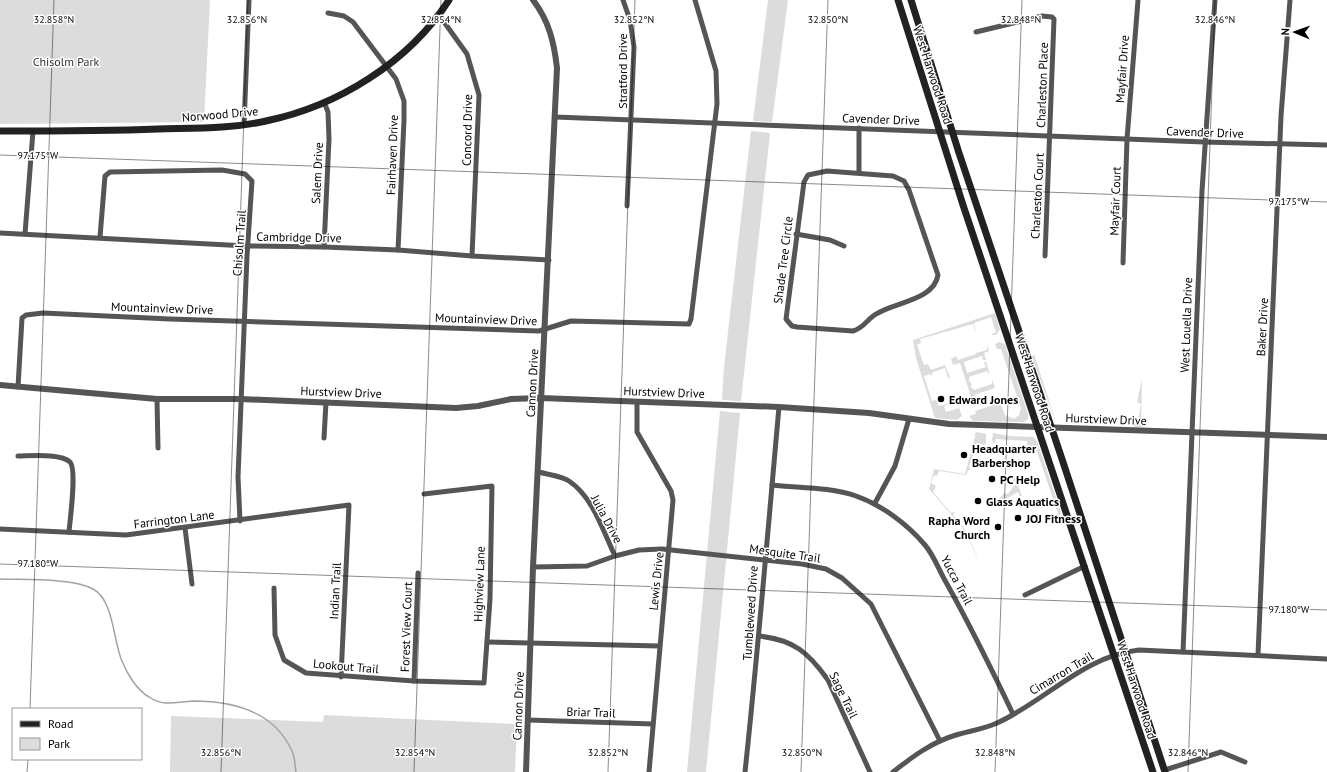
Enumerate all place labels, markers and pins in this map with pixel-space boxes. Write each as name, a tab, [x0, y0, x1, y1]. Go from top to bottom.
place label: Edward Jones	[949, 392, 1018, 407]
marker: Edward Jones	[936, 394, 946, 404]
place label: Headquarter Barbershop	[972, 441, 1037, 470]
marker: Headquarter Barbershop	[959, 450, 969, 460]
place label: PC Help	[1000, 472, 1040, 487]
marker: PC Help	[987, 474, 997, 484]
place label: Glass Aquatics	[986, 494, 1059, 509]
marker: Glass Aquatics	[973, 496, 983, 506]
place label: JOJ Fitness	[1025, 511, 1081, 526]
place label: Rapha Word Church	[928, 513, 990, 542]
marker: JOJ Fitness	[1013, 513, 1023, 523]
marker: Rapha Word Church	[993, 522, 1003, 532]

